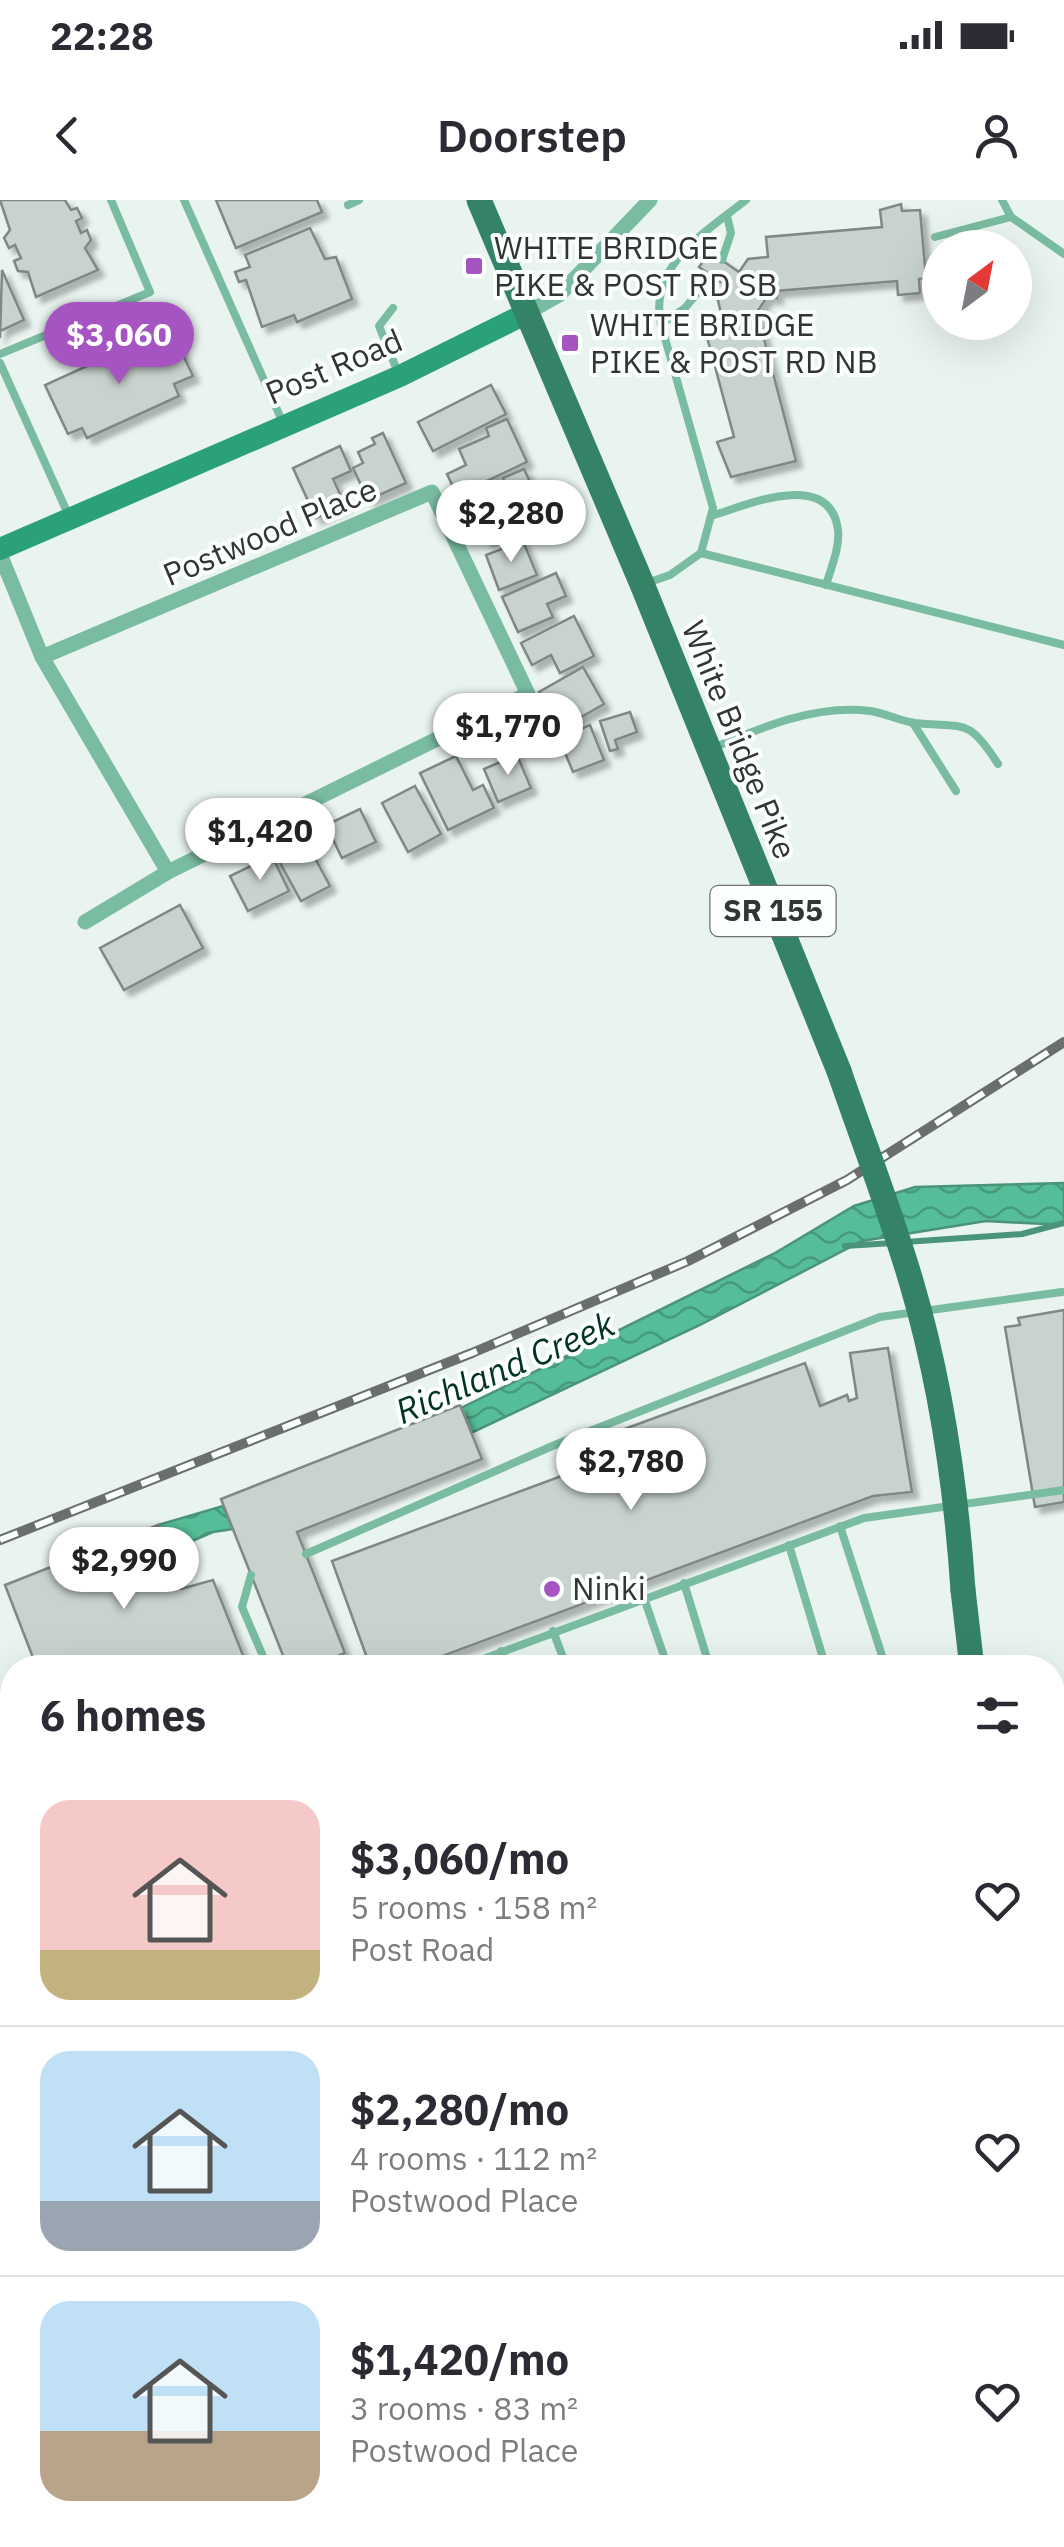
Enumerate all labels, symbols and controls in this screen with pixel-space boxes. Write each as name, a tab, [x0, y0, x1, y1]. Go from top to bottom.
text: 22:28	[50, 11, 154, 60]
text: Doorstep	[437, 106, 627, 164]
icon: back	[40, 108, 95, 163]
icon: person	[969, 108, 1024, 163]
place label: WHITE BRIDGE PIKE & POST RD SB	[494, 226, 778, 305]
north arrow	[922, 230, 1032, 340]
map controls	[922, 230, 1032, 340]
marker: WHITE BRIDGE PIKE & POST RD SB	[463, 255, 485, 277]
pin: $3,060	[38, 302, 200, 387]
place label: WHITE BRIDGE PIKE & POST RD NB	[590, 303, 878, 382]
text: $3,060	[66, 313, 172, 355]
street label: Post Road	[259, 319, 408, 414]
marker: WHITE BRIDGE PIKE & POST RD NB	[559, 332, 581, 354]
street label: Postwood Place	[156, 467, 383, 595]
pin: $2,280	[430, 480, 592, 565]
text: $2,280	[458, 491, 564, 533]
street label: White Bridge Pike	[673, 614, 807, 865]
pin: $1,770	[427, 693, 589, 778]
text: $1,770	[455, 704, 561, 746]
pin: $1,420	[179, 798, 341, 883]
text: $1,420	[207, 809, 313, 851]
road number: SR 155	[710, 886, 836, 936]
water label: Richland Creek	[388, 1300, 622, 1434]
pin: $2,780	[550, 1428, 712, 1513]
text: $2,780	[578, 1439, 684, 1481]
pin: $2,990	[43, 1527, 205, 1612]
text: $2,990	[71, 1538, 177, 1580]
place label: Ninki	[572, 1567, 646, 1609]
marker: Ninki	[541, 1578, 563, 1600]
text: 6 homes	[40, 1688, 206, 1743]
icon: filters	[970, 1688, 1025, 1743]
text: $3,060/mo	[350, 1831, 569, 1886]
icon: home	[120, 1840, 240, 1960]
icon: heart	[970, 1873, 1025, 1928]
text: 5 rooms · 158 m²	[350, 1886, 597, 1928]
text: Post Road	[350, 1928, 494, 1970]
text: $2,280/mo	[350, 2082, 569, 2137]
icon: home	[120, 2091, 240, 2211]
icon: heart	[970, 2124, 1025, 2179]
text: 4 rooms · 112 m²	[350, 2137, 597, 2179]
text: Postwood Place	[350, 2179, 578, 2221]
text: $1,420/mo	[350, 2332, 569, 2387]
icon: home	[120, 2341, 240, 2461]
icon: heart	[970, 2374, 1025, 2429]
text: 3 rooms · 83 m²	[350, 2387, 578, 2429]
text: Postwood Place	[350, 2429, 578, 2471]

